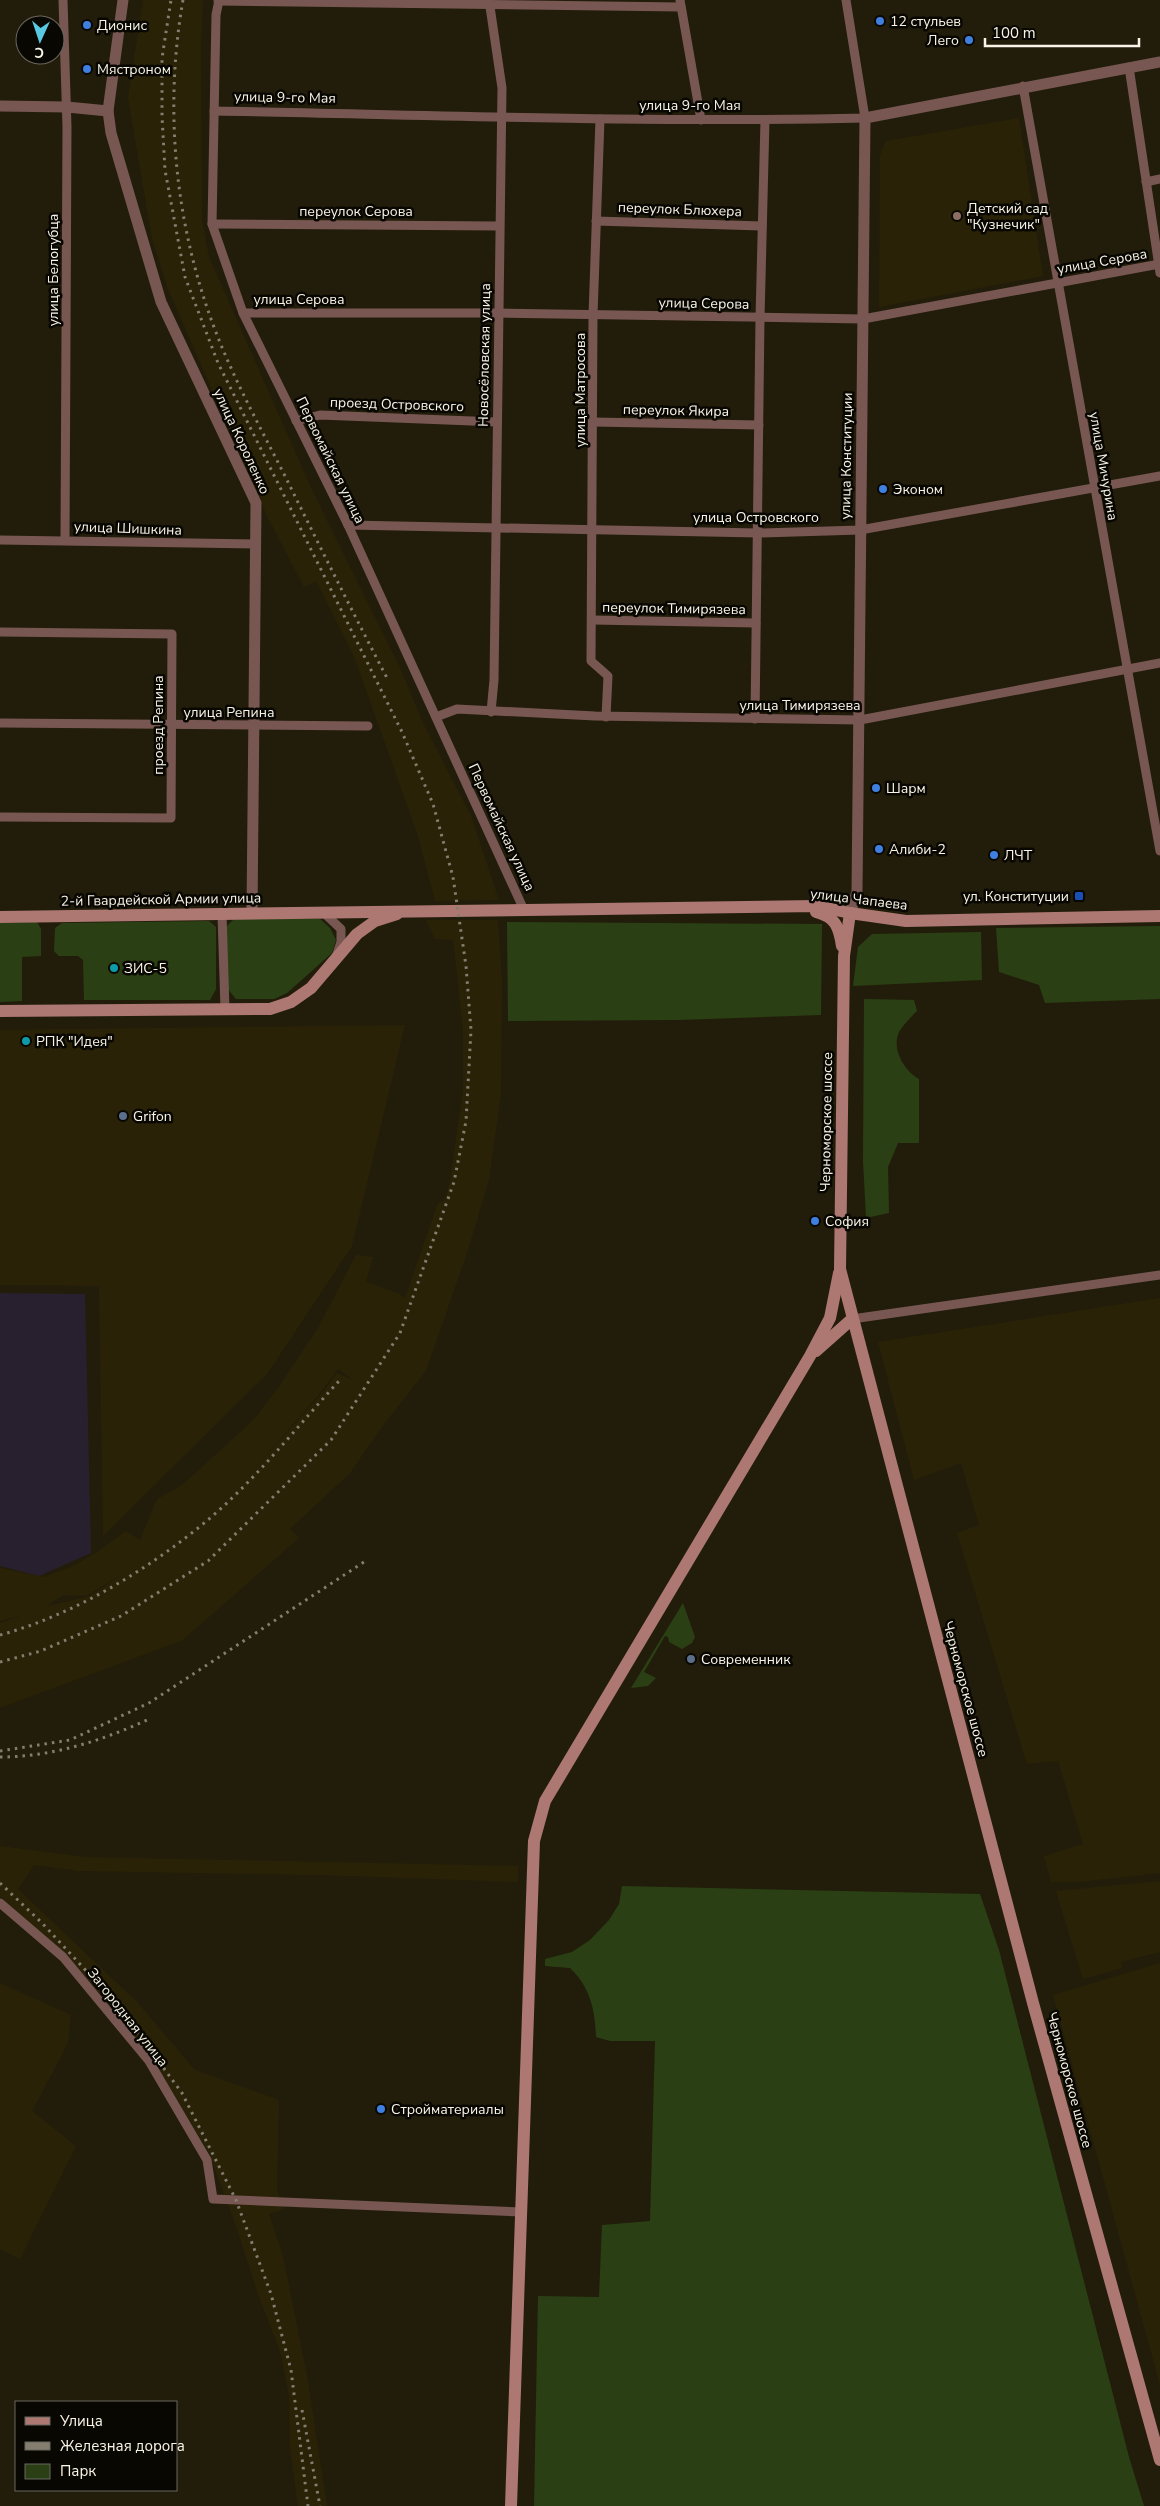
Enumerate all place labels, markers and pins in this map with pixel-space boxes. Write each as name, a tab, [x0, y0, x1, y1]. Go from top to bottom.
place label: 12 стульев	[890, 12, 961, 31]
marker: 12 стульев	[874, 15, 886, 27]
place label: Дионис	[97, 16, 147, 35]
marker: Дионис	[81, 19, 93, 31]
place label: Лего	[927, 31, 959, 50]
marker: Лего	[963, 34, 975, 46]
place label: Мястроном	[97, 60, 171, 79]
marker: Мястроном	[81, 63, 93, 75]
place label: Детский сад "Кузнечик"	[967, 199, 1048, 234]
marker: Детский сад "Кузнечик"	[951, 210, 963, 222]
place label: Эконом	[893, 480, 943, 499]
marker: Эконом	[877, 483, 889, 495]
place label: Шарм	[886, 779, 926, 798]
marker: Шарм	[870, 782, 882, 794]
place label: Алиби-2	[889, 840, 946, 859]
marker: Алиби-2	[873, 843, 885, 855]
place label: ЛЧТ	[1004, 846, 1033, 865]
marker: ЛЧТ	[988, 849, 1000, 861]
place label: ул. Конституции	[963, 887, 1069, 906]
marker: ул. Конституции	[1073, 890, 1085, 902]
place label: ЗИС-5	[124, 959, 167, 978]
marker: ЗИС-5	[108, 962, 120, 974]
place label: РПК "Идея"	[36, 1032, 113, 1051]
marker: РПК "Идея"	[20, 1035, 32, 1047]
place label: Grifon	[133, 1107, 172, 1126]
marker: Grifon	[117, 1110, 129, 1122]
place label: София	[825, 1212, 869, 1231]
marker: София	[809, 1215, 821, 1227]
place label: Современник	[701, 1650, 791, 1669]
marker: Современник	[685, 1653, 697, 1665]
place label: Стройматериалы	[391, 2100, 504, 2119]
marker: Стройматериалы	[375, 2103, 387, 2115]

